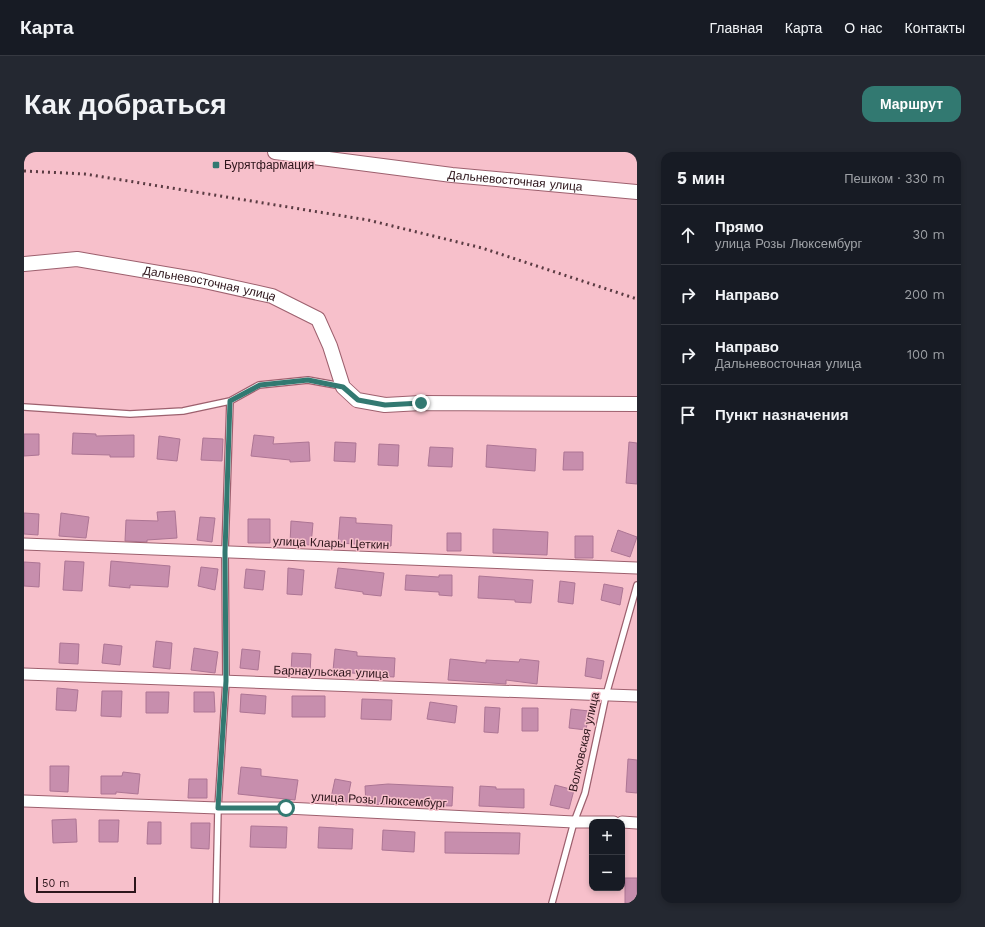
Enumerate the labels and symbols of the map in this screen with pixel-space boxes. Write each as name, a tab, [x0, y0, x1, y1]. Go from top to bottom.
place label: Бурятфармация	[224, 158, 314, 172]
marker: Бурятфармация	[211, 160, 221, 170]
street label: Дальневосточная улица	[447, 168, 584, 194]
street label: Дальневосточная улица	[142, 263, 279, 304]
route end	[412, 394, 430, 412]
street label: улица Клары Цеткин	[273, 534, 389, 552]
street label: Барнаульская улица	[273, 663, 389, 681]
street label: Волховская улица	[566, 690, 602, 793]
street label: улица Розы Люксембург	[311, 789, 448, 811]
route start	[277, 799, 295, 817]
scale bar	[36, 875, 136, 894]

